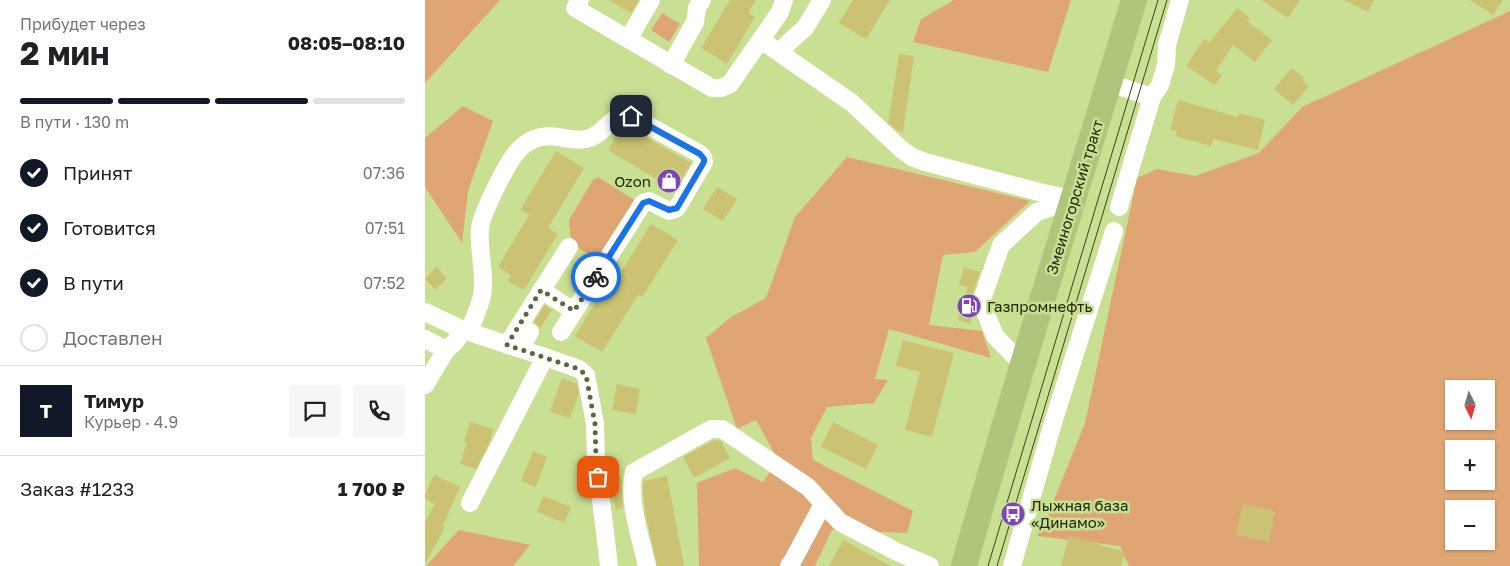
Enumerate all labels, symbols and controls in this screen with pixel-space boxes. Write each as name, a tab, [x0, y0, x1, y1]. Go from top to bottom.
text: Прибудет через	[20, 14, 146, 34]
text: 08:05–08:10	[288, 31, 405, 54]
text: 2 мин	[20, 34, 110, 72]
pin	[610, 95, 652, 137]
icon: home	[617, 102, 645, 130]
text: В пути · 130 m	[20, 112, 129, 132]
street label: Змеиногорский тракт	[1042, 117, 1106, 277]
icon: check	[20, 159, 48, 187]
text: Принят	[63, 161, 132, 184]
text: 07:36	[363, 163, 405, 183]
shop icon: Ozon	[656, 168, 682, 194]
place label: Ozon	[614, 172, 651, 190]
icon: check	[20, 214, 48, 242]
text: Готовится	[63, 216, 156, 239]
text: 07:51	[365, 218, 405, 238]
courier	[571, 252, 621, 302]
icon: bike	[582, 263, 610, 291]
icon: check	[20, 269, 48, 297]
text: В пути	[63, 271, 124, 294]
text: 07:52	[363, 273, 405, 293]
fuel station icon: Газпромнефть	[956, 293, 982, 319]
place label: Газпромнефть	[987, 297, 1092, 315]
text: Доставлен	[63, 326, 163, 349]
north arrow	[1445, 380, 1495, 430]
map controls	[1445, 380, 1495, 550]
button: chat	[289, 385, 341, 437]
button: phone	[353, 385, 405, 437]
text: Тимур	[84, 389, 144, 412]
text: Т	[40, 399, 52, 422]
text: Курьер · 4.9	[84, 412, 178, 432]
button: +	[1445, 440, 1495, 490]
pin	[577, 456, 619, 498]
icon: bag	[584, 463, 612, 491]
text: Заказ #1233	[20, 477, 134, 500]
text: 1 700 ₽	[338, 477, 405, 500]
place label: Лыжная база «Динамо»	[1031, 496, 1128, 531]
button: −	[1445, 500, 1495, 550]
bus stop icon: Лыжная база «Динамо»	[1000, 501, 1026, 527]

